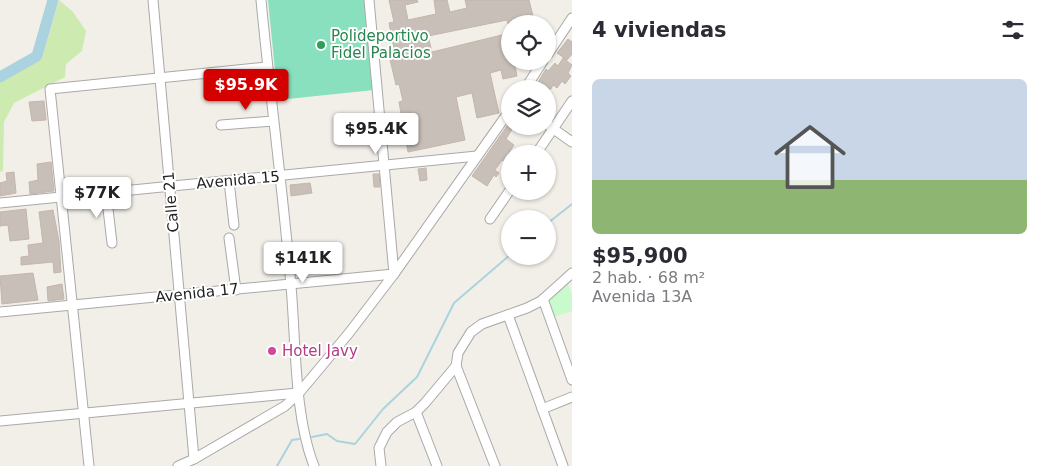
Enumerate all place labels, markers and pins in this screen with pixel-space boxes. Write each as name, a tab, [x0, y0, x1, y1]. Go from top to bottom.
place label: Polideportivo Fidel Palacios	[331, 27, 431, 62]
marker: Polideportivo Fidel Palacios	[315, 39, 327, 51]
pin: $95.9K	[205, 68, 287, 111]
pin: $95.4K	[335, 112, 417, 155]
pin: $77K	[67, 176, 127, 219]
pin: $141K	[268, 242, 338, 284]
place label: Hotel Javy	[282, 342, 358, 360]
marker: Hotel Javy	[266, 345, 278, 357]

